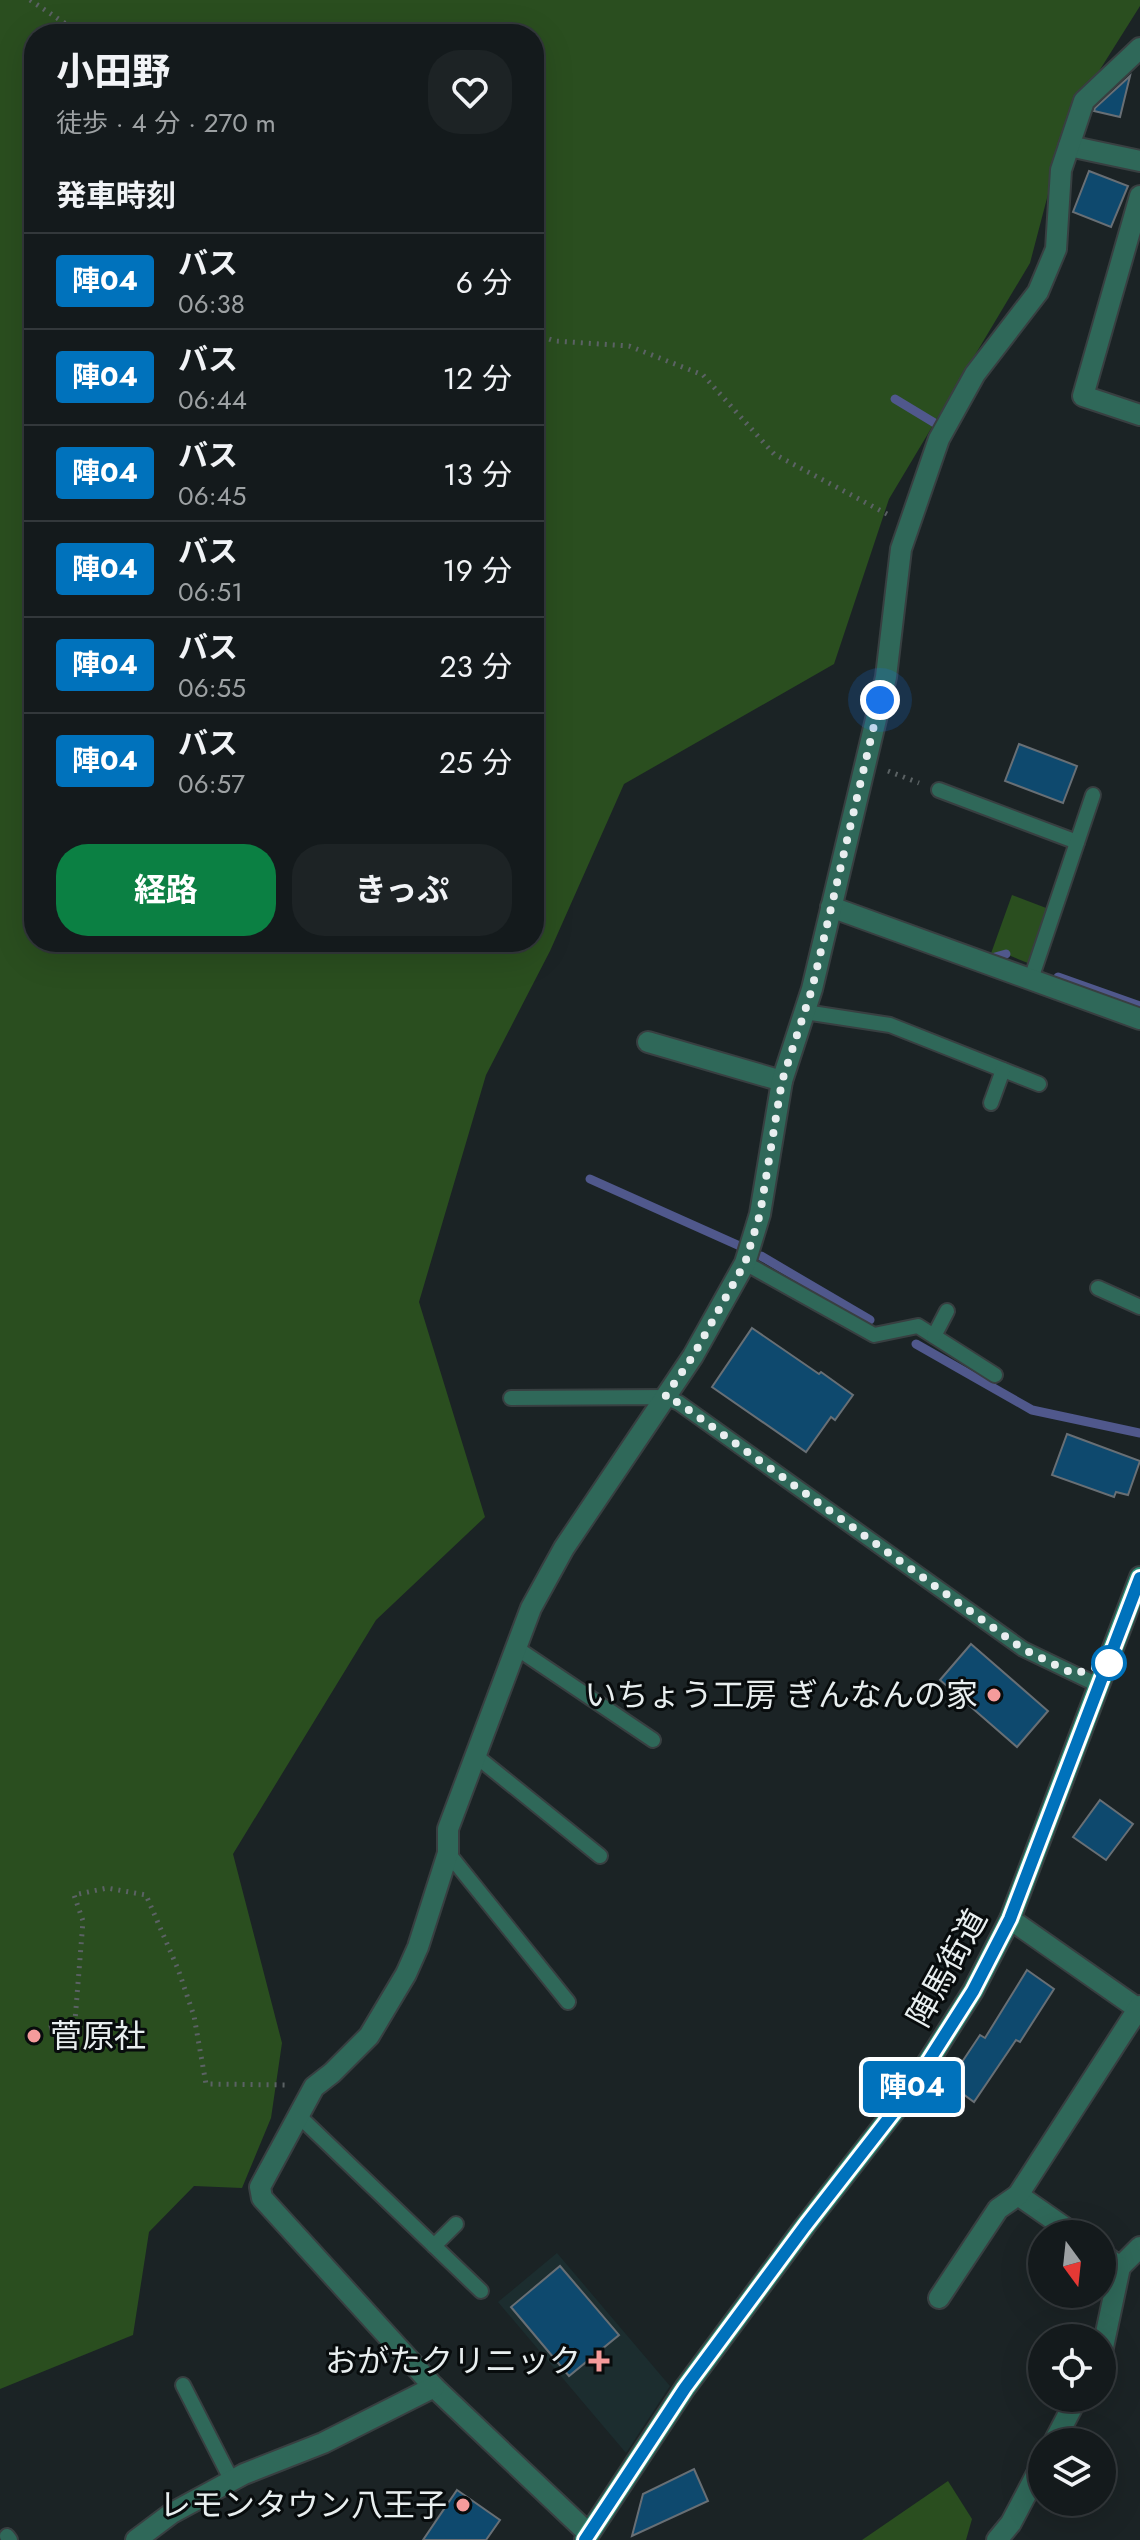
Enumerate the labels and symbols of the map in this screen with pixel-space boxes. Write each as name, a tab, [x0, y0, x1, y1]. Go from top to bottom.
your location	[860, 680, 900, 720]
unlabelled marker	[1092, 1646, 1126, 1680]
place label: いちょう工房 ぎんなんの家	[584, 1672, 978, 1718]
marker: いちょう工房 ぎんなんの家	[985, 1686, 1003, 1704]
street label: 陣馬街道	[896, 1901, 998, 2035]
place label: 菅原社	[50, 2013, 146, 2059]
marker: 菅原社	[25, 2027, 43, 2045]
line badge: 陣04	[866, 2061, 958, 2113]
north arrow	[1028, 2220, 1116, 2308]
place label: おがたクリニック	[325, 2338, 581, 2384]
marker: おがたクリニック	[588, 2350, 610, 2372]
place label: レモンタウン八王子	[159, 2482, 447, 2528]
marker: レモンタウン八王子	[454, 2496, 472, 2514]

